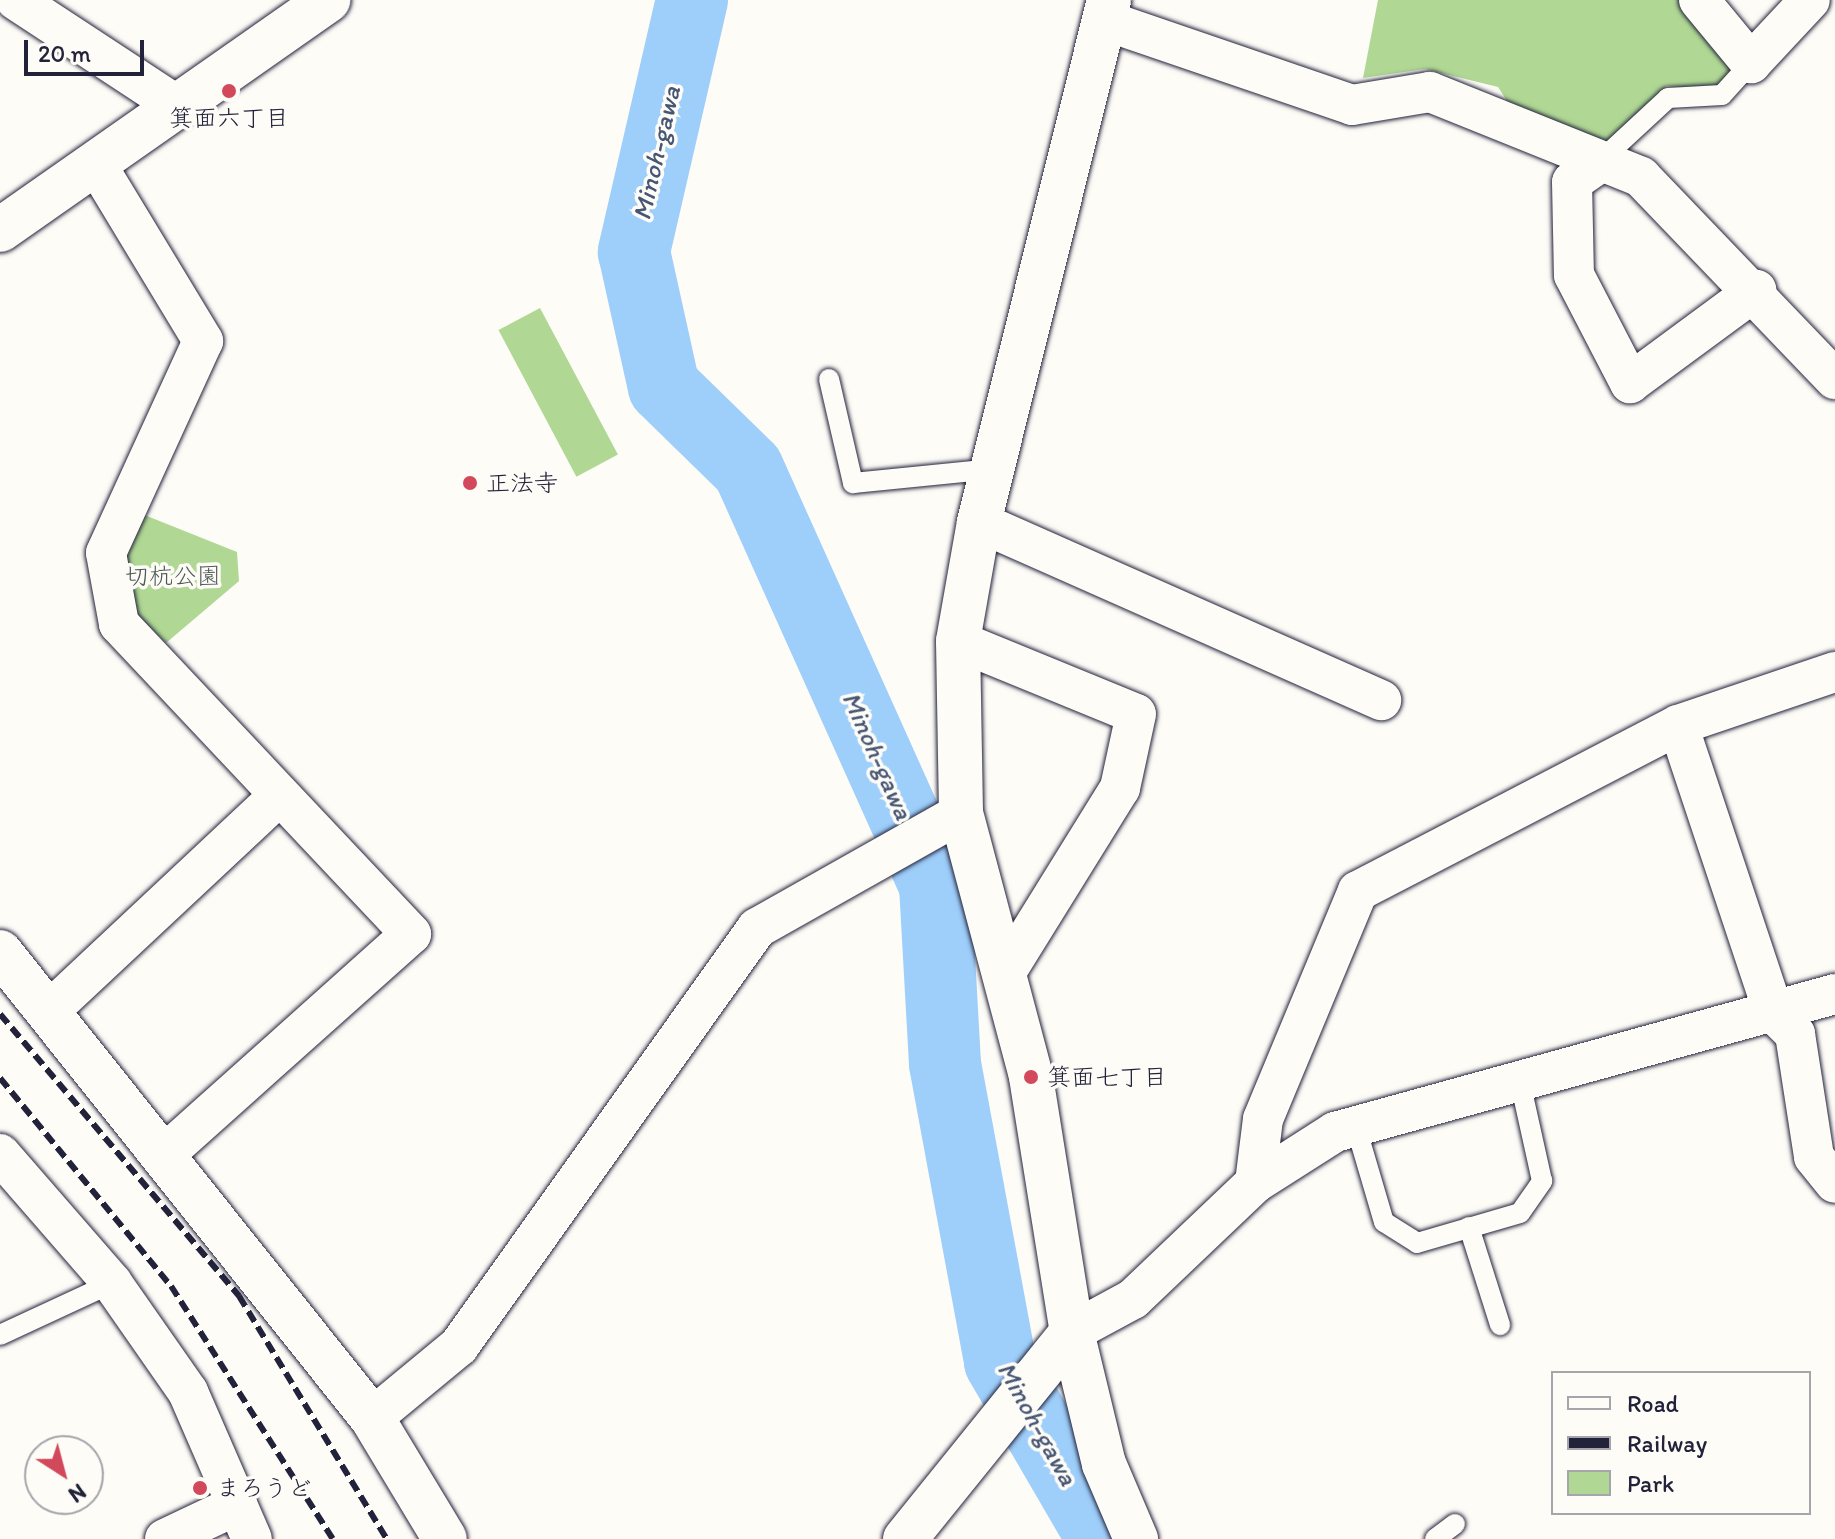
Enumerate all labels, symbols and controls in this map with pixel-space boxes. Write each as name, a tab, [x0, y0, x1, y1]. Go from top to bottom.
scale bar	[28, 24, 148, 74]
text: 20 m	[38, 39, 91, 68]
marker: 箕面六丁目	[220, 82, 238, 100]
water label: Minoh-gawa	[626, 83, 688, 223]
place label: 箕面六丁目	[169, 104, 289, 132]
place label: 正法寺	[486, 469, 558, 497]
marker: 正法寺	[461, 474, 479, 492]
park label: 切杭公園	[125, 562, 221, 590]
water label: Minoh-gawa	[835, 687, 919, 825]
place label: 箕面七丁目	[1047, 1063, 1167, 1091]
marker: 箕面七丁目	[1022, 1068, 1040, 1086]
water label: Minoh-gawa	[990, 1357, 1084, 1491]
legend	[1551, 1371, 1811, 1515]
text: Road	[1627, 1389, 1679, 1418]
text: Railway	[1627, 1429, 1707, 1458]
north arrow	[24, 1435, 104, 1515]
text: Park	[1627, 1469, 1674, 1498]
place label: まろうど	[216, 1474, 312, 1502]
text: N	[63, 1478, 91, 1508]
marker: まろうど	[191, 1479, 209, 1497]

